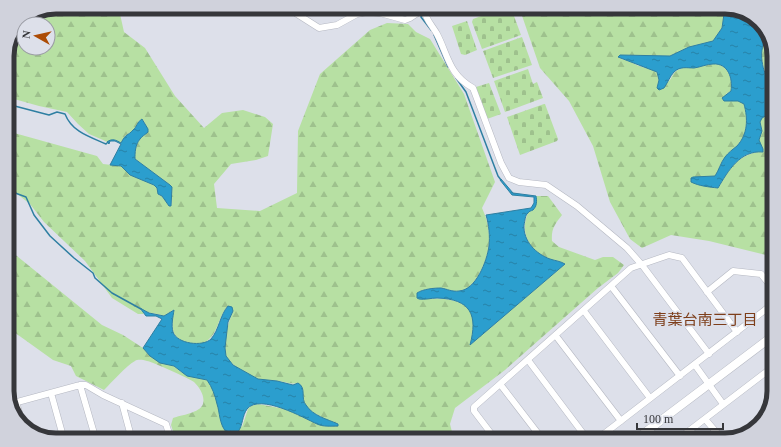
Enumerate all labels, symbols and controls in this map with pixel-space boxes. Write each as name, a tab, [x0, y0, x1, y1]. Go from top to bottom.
north arrow	[16, 16, 56, 56]
text: N	[20, 30, 33, 39]
district label: 青葉台南三丁目	[652, 312, 758, 328]
scale bar	[637, 405, 723, 431]
text: 100 m	[643, 412, 674, 426]

